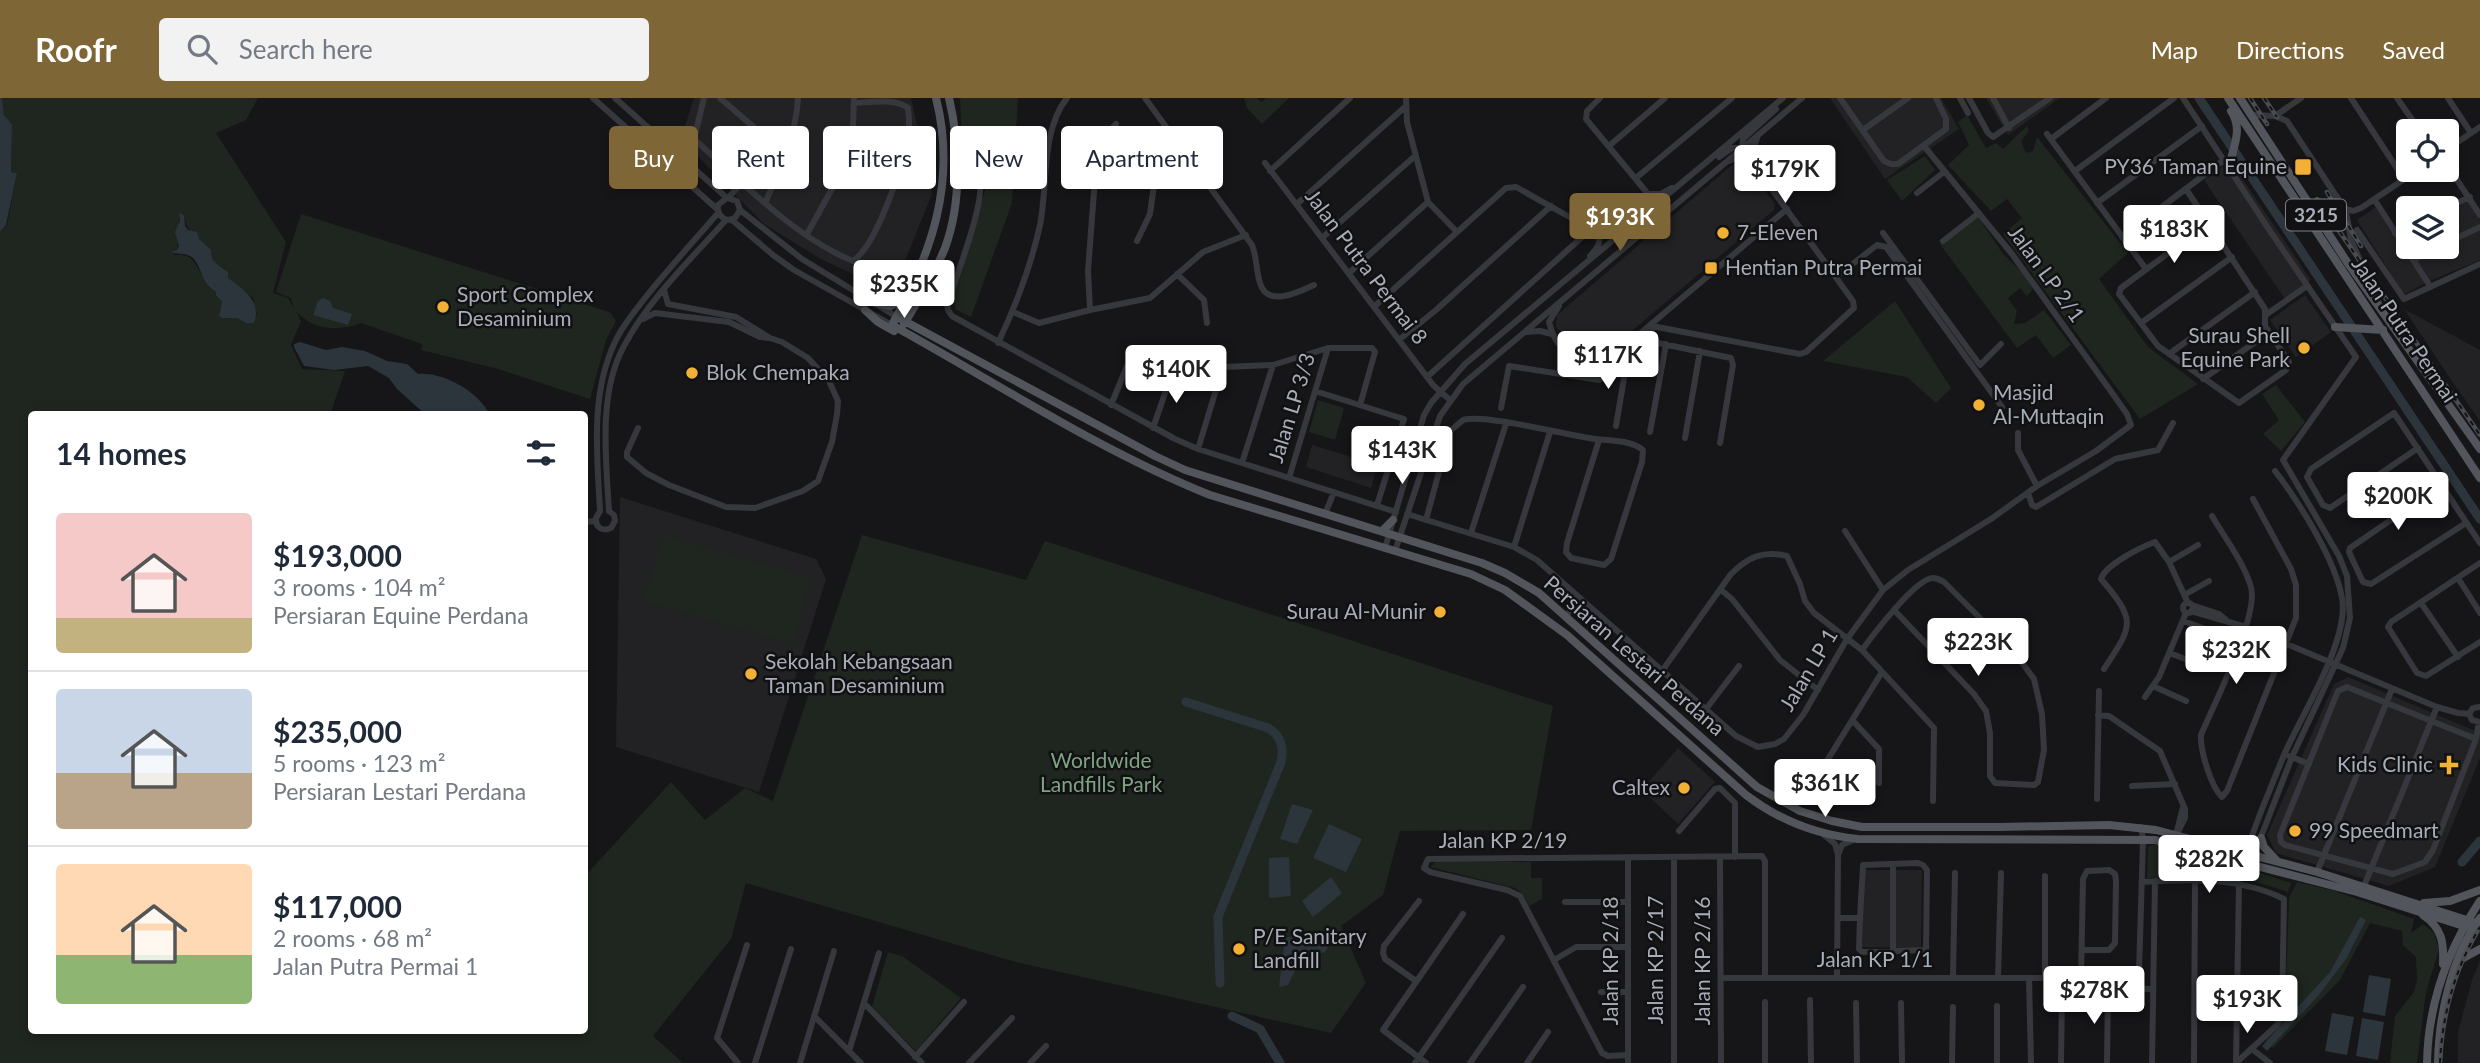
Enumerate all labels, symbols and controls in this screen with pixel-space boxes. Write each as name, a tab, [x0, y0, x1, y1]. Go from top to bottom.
search box	[159, 18, 649, 81]
text: Roofr	[35, 29, 117, 69]
icon: search	[183, 30, 221, 68]
text: Search here	[239, 33, 373, 65]
text: Map	[2151, 35, 2198, 64]
text: Directions	[2236, 35, 2344, 64]
text: Saved	[2382, 35, 2445, 64]
map controls	[2396, 119, 2459, 259]
button: locate	[2396, 119, 2459, 182]
chip: Buy	[609, 126, 698, 189]
chip: Rent	[712, 126, 809, 189]
chip: Filters	[823, 126, 936, 189]
chip: New	[950, 126, 1047, 189]
chip: Apartment	[1061, 126, 1223, 189]
pin: $179K	[1736, 146, 1834, 205]
place label: PY36 Taman Equine	[2104, 153, 2287, 178]
text: $179K	[1750, 154, 1820, 182]
marker: PY36 Taman Equine	[2293, 157, 2313, 177]
street label: Jalan Putra Permai 8	[1301, 184, 1434, 348]
pin: $193K	[1571, 194, 1669, 253]
button: layers	[2396, 196, 2459, 259]
road number: 3215	[2286, 200, 2346, 230]
text: $193K	[1585, 202, 1655, 230]
pin: $183K	[2125, 206, 2223, 265]
text: $183K	[2139, 214, 2209, 242]
place label: 7-Eleven	[1737, 219, 1818, 244]
street label: Jalan LP 2/1	[2004, 220, 2091, 326]
marker: 7-Eleven	[1715, 225, 1731, 241]
street label: Jalan Putra Permai	[2347, 252, 2463, 407]
place label: Hentian Putra Permai	[1725, 254, 1922, 279]
pin: $235K	[855, 260, 953, 320]
marker: Hentian Putra Permai	[1703, 260, 1719, 276]
text: $235K	[869, 269, 939, 297]
place label: Sport Complex Desaminium	[457, 281, 594, 330]
marker: Sport Complex Desaminium	[435, 299, 451, 315]
place label: Surau Shell Equine Park	[2181, 322, 2290, 371]
pin: $117K	[1559, 331, 1657, 391]
text: $117K	[1573, 340, 1643, 368]
marker: Surau Shell Equine Park	[2296, 340, 2312, 356]
pin: $140K	[1127, 345, 1225, 405]
street label: Jalan LP 3/3	[1262, 350, 1319, 465]
text: $140K	[1141, 354, 1211, 382]
place label: Blok Chempaka	[706, 359, 850, 384]
marker: Blok Chempaka	[684, 365, 700, 381]
place label: Masjid Al-Muttaqin	[1993, 379, 2104, 428]
marker: Masjid Al-Muttaqin	[1971, 397, 1987, 413]
pin: $143K	[1353, 426, 1451, 486]
icon: filters	[522, 434, 560, 472]
text: 14 homes	[56, 435, 187, 471]
text: $143K	[1367, 435, 1437, 463]
pin: $200K	[2349, 472, 2447, 532]
text: $200K	[2363, 481, 2433, 509]
text: $193,000	[273, 537, 402, 573]
icon: home	[112, 541, 196, 625]
street label: Persiaran Lestari Perdana	[1540, 570, 1730, 740]
text: 3 rooms · 104 m²	[273, 573, 445, 601]
place label: Surau Al-Munir	[1286, 598, 1426, 623]
text: Persiaran Equine Perdana	[273, 601, 529, 629]
marker: Surau Al-Munir	[1432, 604, 1448, 620]
pin: $223K	[1929, 618, 2027, 678]
street label: Jalan LP 1	[1773, 623, 1842, 715]
pin: $232K	[2187, 626, 2285, 686]
text: $223K	[1943, 627, 2013, 655]
text: $232K	[2201, 635, 2271, 663]
place label: Sekolah Kebangsaan Taman Desaminium	[765, 648, 953, 697]
marker: Sekolah Kebangsaan Taman Desaminium	[743, 666, 759, 682]
text: $235,000	[273, 713, 402, 749]
icon: home	[112, 717, 196, 801]
park label: Worldwide Landfills Park	[1040, 747, 1162, 796]
text: 5 rooms · 123 m²	[273, 749, 445, 777]
place label: Kids Clinic	[2337, 751, 2433, 776]
marker: Kids Clinic	[2439, 755, 2459, 775]
pin: $361K	[1776, 760, 1874, 819]
text: $361K	[1790, 768, 1860, 796]
place label: Caltex	[1612, 774, 1671, 799]
text: Persiaran Lestari Perdana	[273, 777, 526, 805]
marker: Caltex	[1676, 780, 1692, 796]
place label: 99 Speedmart	[2309, 817, 2439, 842]
marker: 99 Speedmart	[2287, 823, 2303, 839]
street label: Jalan KP 2/19	[1439, 827, 1567, 852]
pin: $282K	[2160, 836, 2258, 895]
text: $282K	[2174, 844, 2244, 872]
text: $117,000	[273, 888, 402, 924]
icon: home	[112, 892, 196, 976]
street label: Jalan KP 2/17	[1642, 896, 1667, 1024]
street label: Jalan KP 2/18	[1597, 897, 1622, 1025]
street label: Jalan KP 2/16	[1689, 897, 1714, 1025]
place label: P/E Sanitary Landfill	[1253, 923, 1367, 972]
text: 2 rooms · 68 m²	[273, 924, 432, 952]
marker: P/E Sanitary Landfill	[1231, 941, 1247, 957]
street label: Jalan KP 1/1	[1817, 946, 1933, 971]
text: Jalan Putra Permai 1	[273, 952, 478, 980]
pin: $278K	[2045, 967, 2143, 1026]
text: $278K	[2059, 975, 2129, 1003]
pin: $193K	[2198, 976, 2296, 1035]
text: $193K	[2212, 984, 2282, 1012]

